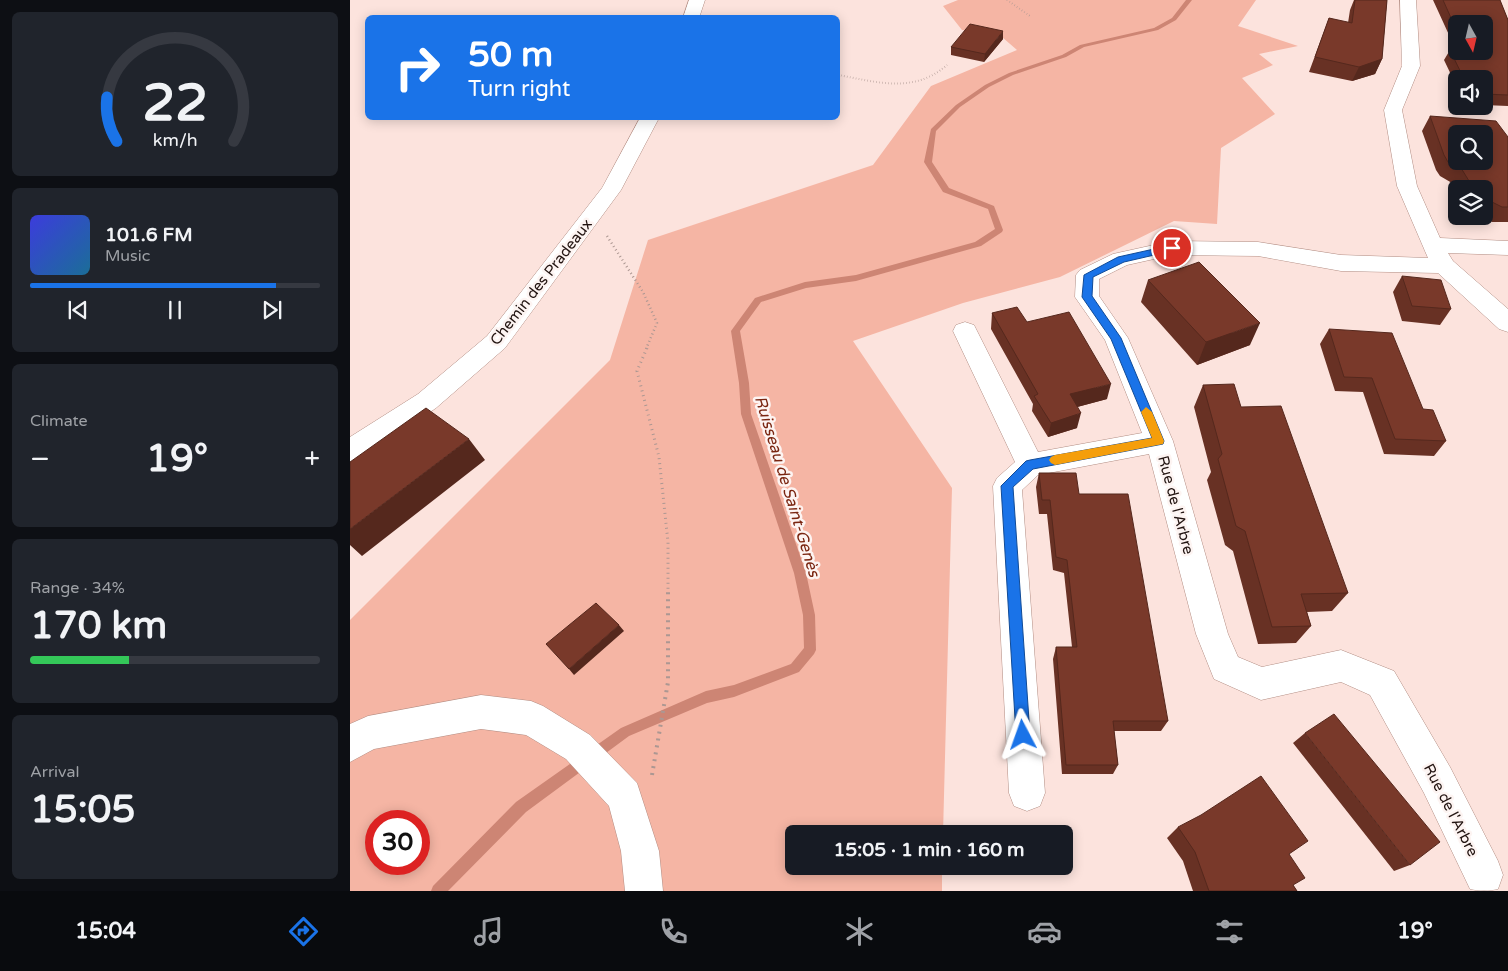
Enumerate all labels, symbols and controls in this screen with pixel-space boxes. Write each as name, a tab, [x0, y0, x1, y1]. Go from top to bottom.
north arrow	[1448, 15, 1492, 60]
map controls	[1448, 15, 1493, 225]
text: 50 m	[468, 34, 553, 76]
icon: right	[385, 35, 450, 100]
button: sound	[1448, 70, 1493, 115]
text: 22	[142, 72, 208, 135]
text: Turn right	[468, 76, 570, 102]
button: search	[1448, 125, 1493, 170]
text: km/h	[153, 130, 197, 151]
button: layers	[1448, 180, 1493, 225]
street label: Chemin des Pradeaux	[486, 215, 596, 349]
text: 101.6 FM	[105, 224, 193, 246]
pin	[1151, 227, 1193, 269]
icon: arrive	[1158, 234, 1186, 262]
text: Music	[105, 246, 150, 266]
icon: previous	[64, 296, 92, 324]
icon: pause	[161, 296, 189, 324]
icon: next	[258, 296, 286, 324]
water label: Ruisseau de Saint-Genès	[750, 393, 825, 581]
text: Climate	[30, 411, 88, 431]
text: 19°	[146, 436, 208, 482]
text: −	[30, 442, 50, 476]
text: +	[304, 442, 320, 476]
street label: Rue de l'Arbre	[1154, 454, 1198, 556]
text: Range · 34%	[30, 578, 125, 598]
text: 170 km	[30, 603, 167, 649]
position arrow	[996, 708, 1048, 760]
street label: Rue de l'Arbre	[1420, 761, 1482, 859]
text: Arrival	[30, 762, 79, 782]
text: 15:05	[30, 787, 135, 833]
speed limit sign: 30	[365, 810, 430, 875]
text: 15:05 · 1 min · 160 m	[833, 839, 1025, 861]
icon: directions	[286, 914, 321, 949]
icon: music	[471, 914, 506, 949]
icon: phone	[656, 914, 691, 949]
icon: climate	[842, 914, 877, 949]
icon: car	[1027, 914, 1062, 949]
icon: filters	[1212, 914, 1247, 949]
text: 15:04	[75, 918, 136, 944]
text: 19°	[1397, 918, 1433, 944]

